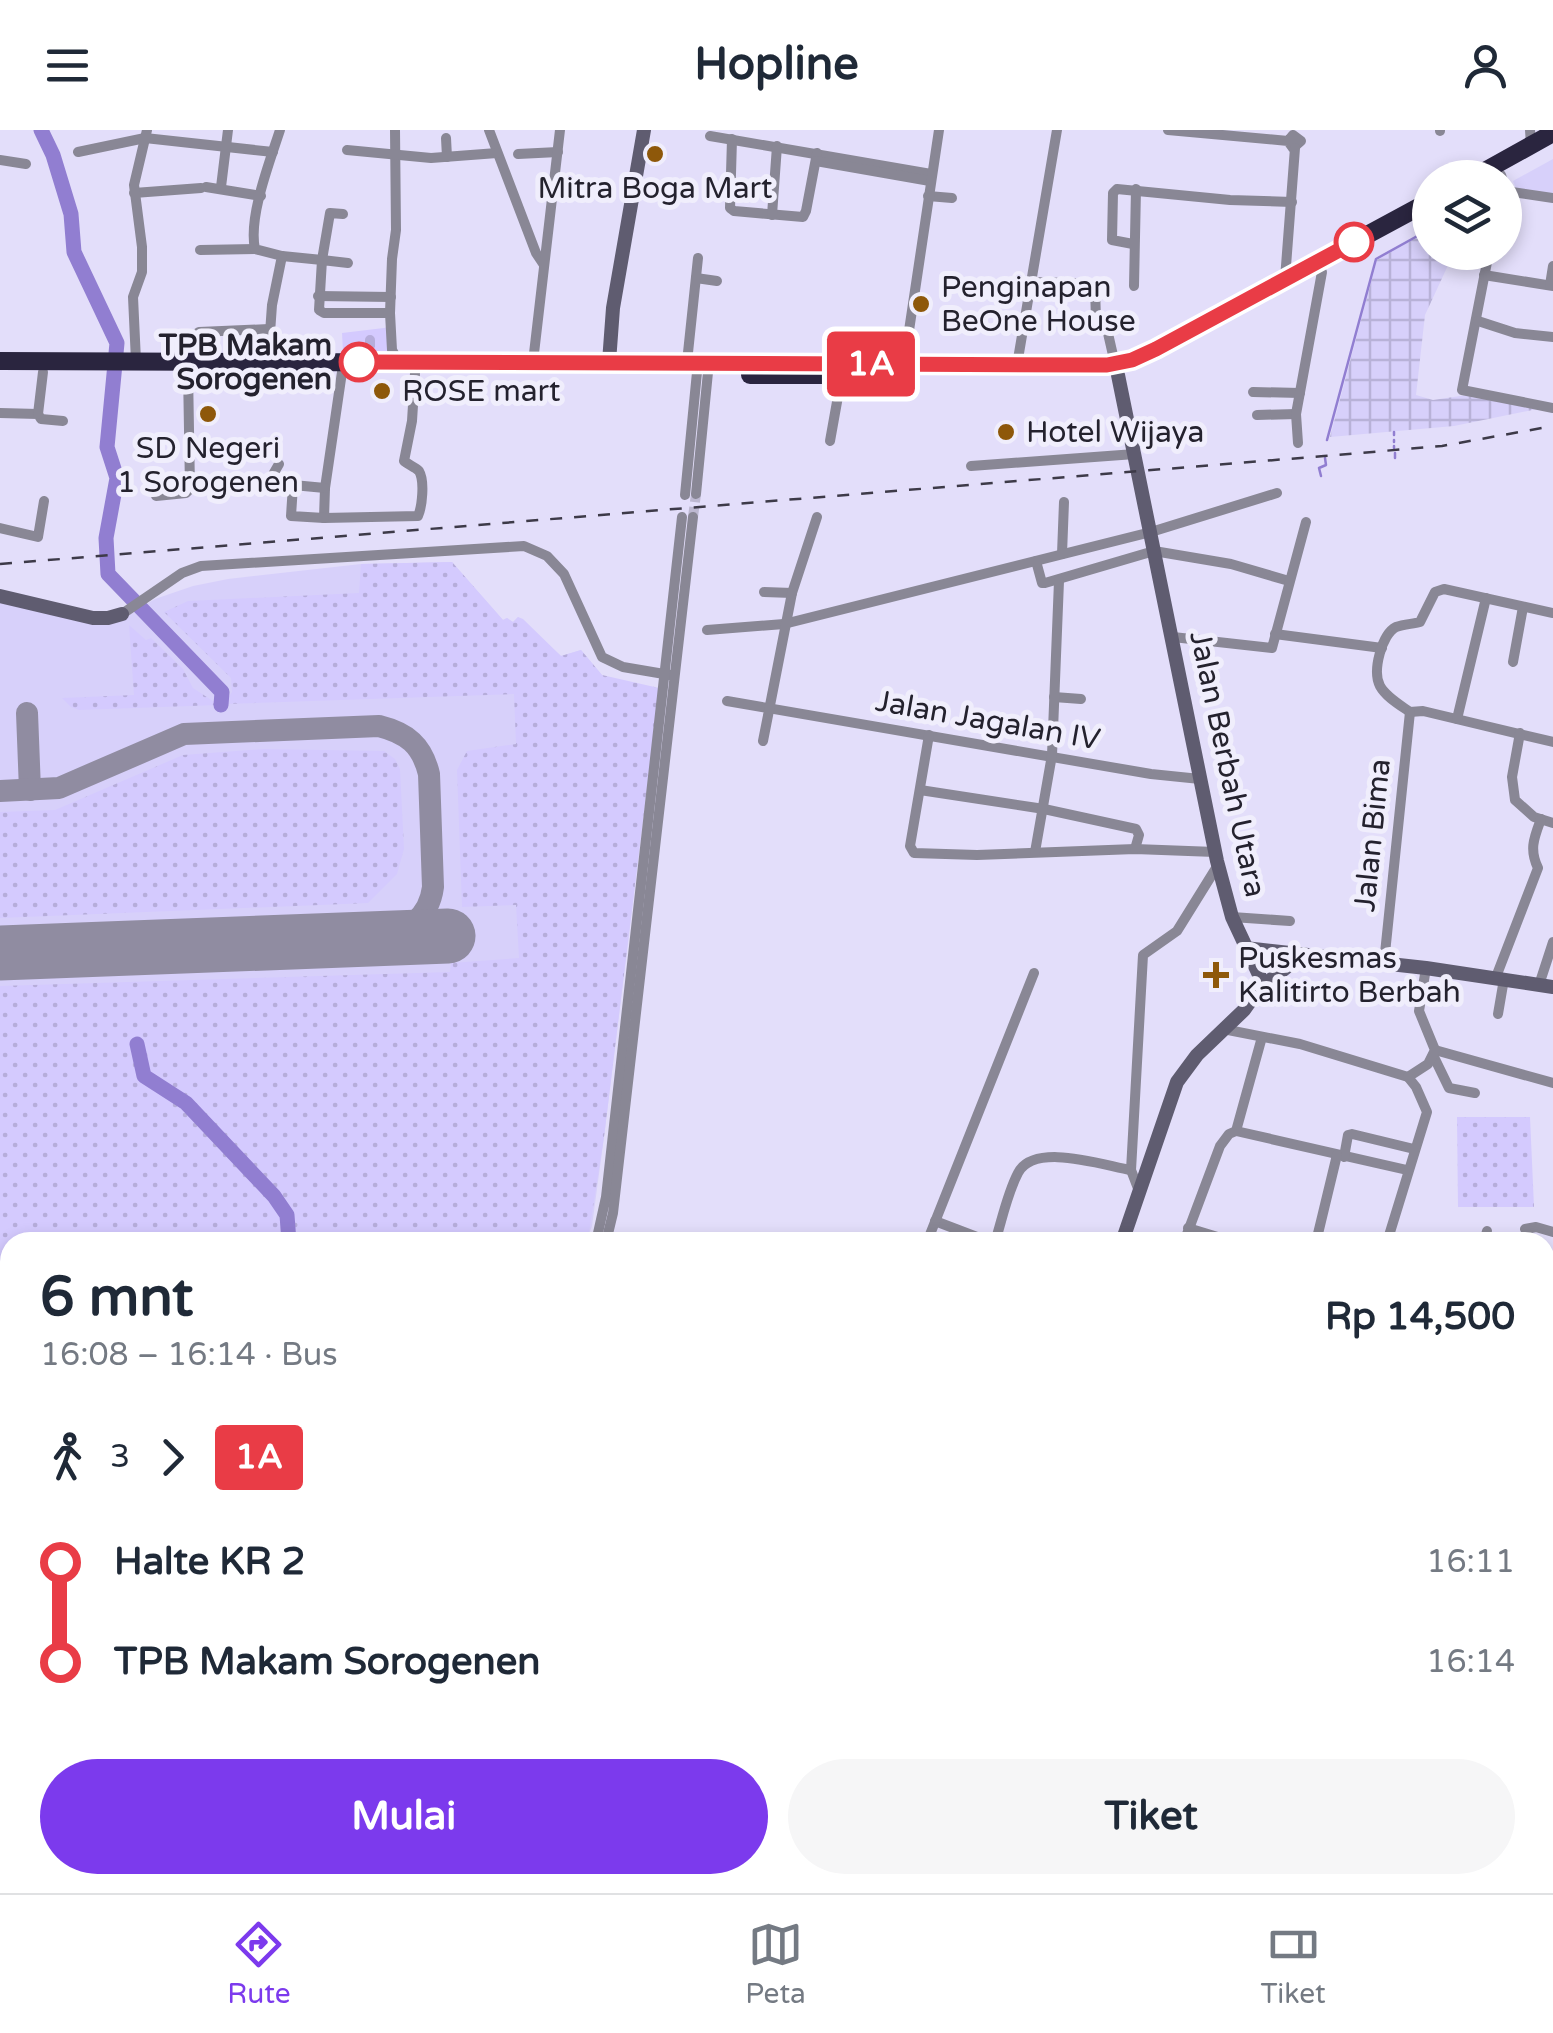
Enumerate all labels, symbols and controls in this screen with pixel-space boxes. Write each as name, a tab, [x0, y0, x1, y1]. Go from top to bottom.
icon: menu	[40, 38, 95, 93]
text: Hopline	[694, 38, 859, 92]
icon: person	[1458, 38, 1513, 93]
marker: Mitra Boga Mart	[644, 143, 666, 165]
map controls	[1412, 160, 1522, 270]
button: layers	[1412, 160, 1522, 270]
place label: Mitra Boga Mart	[537, 170, 773, 207]
unlabelled marker	[1335, 223, 1373, 261]
place label: Penginapan BeOne House	[941, 269, 1136, 340]
marker: Penginapan BeOne House	[910, 293, 932, 315]
place label: TPB Makam Sorogenen	[158, 327, 332, 398]
line badge: 1A	[826, 332, 916, 396]
marker: TPB Makam Sorogenen	[340, 343, 378, 381]
text: 1A	[847, 343, 895, 385]
place label: ROSE mart	[402, 373, 561, 410]
marker: ROSE mart	[371, 380, 393, 402]
marker: SD Negeri 1 Sorogenen	[197, 403, 219, 425]
place label: Hotel Wijaya	[1026, 414, 1204, 451]
marker: Hotel Wijaya	[995, 421, 1017, 443]
place label: SD Negeri 1 Sorogenen	[117, 430, 299, 501]
street label: Jalan Berbah Utara	[1181, 628, 1274, 901]
street label: Jalan Jagalan IV	[873, 683, 1103, 759]
street label: Jalan Bima	[1346, 757, 1399, 913]
place label: Puskesmas Kalitirto Berbah	[1238, 940, 1461, 1011]
marker: Puskesmas Kalitirto Berbah	[1203, 962, 1229, 988]
text: 6 mnt	[40, 1265, 193, 1331]
text: Rp 14,500	[1325, 1294, 1515, 1340]
text: 16:08 – 16:14 · Bus	[40, 1336, 338, 1374]
icon: walk	[40, 1430, 95, 1485]
icon: forward	[145, 1430, 200, 1485]
text: 1A	[235, 1436, 283, 1478]
text: 3	[110, 1438, 130, 1476]
text: Halte KR 2	[114, 1539, 305, 1585]
text: 16:11	[1426, 1543, 1515, 1581]
text: TPB Makam Sorogenen	[114, 1639, 540, 1685]
text: 16:14	[1426, 1643, 1515, 1681]
button: Mulai	[40, 1759, 768, 1874]
button: Tiket	[788, 1759, 1515, 1874]
tab: Rute	[227, 1917, 291, 2011]
tab: Peta	[745, 1917, 806, 2011]
tab: Tiket	[1260, 1917, 1326, 2011]

